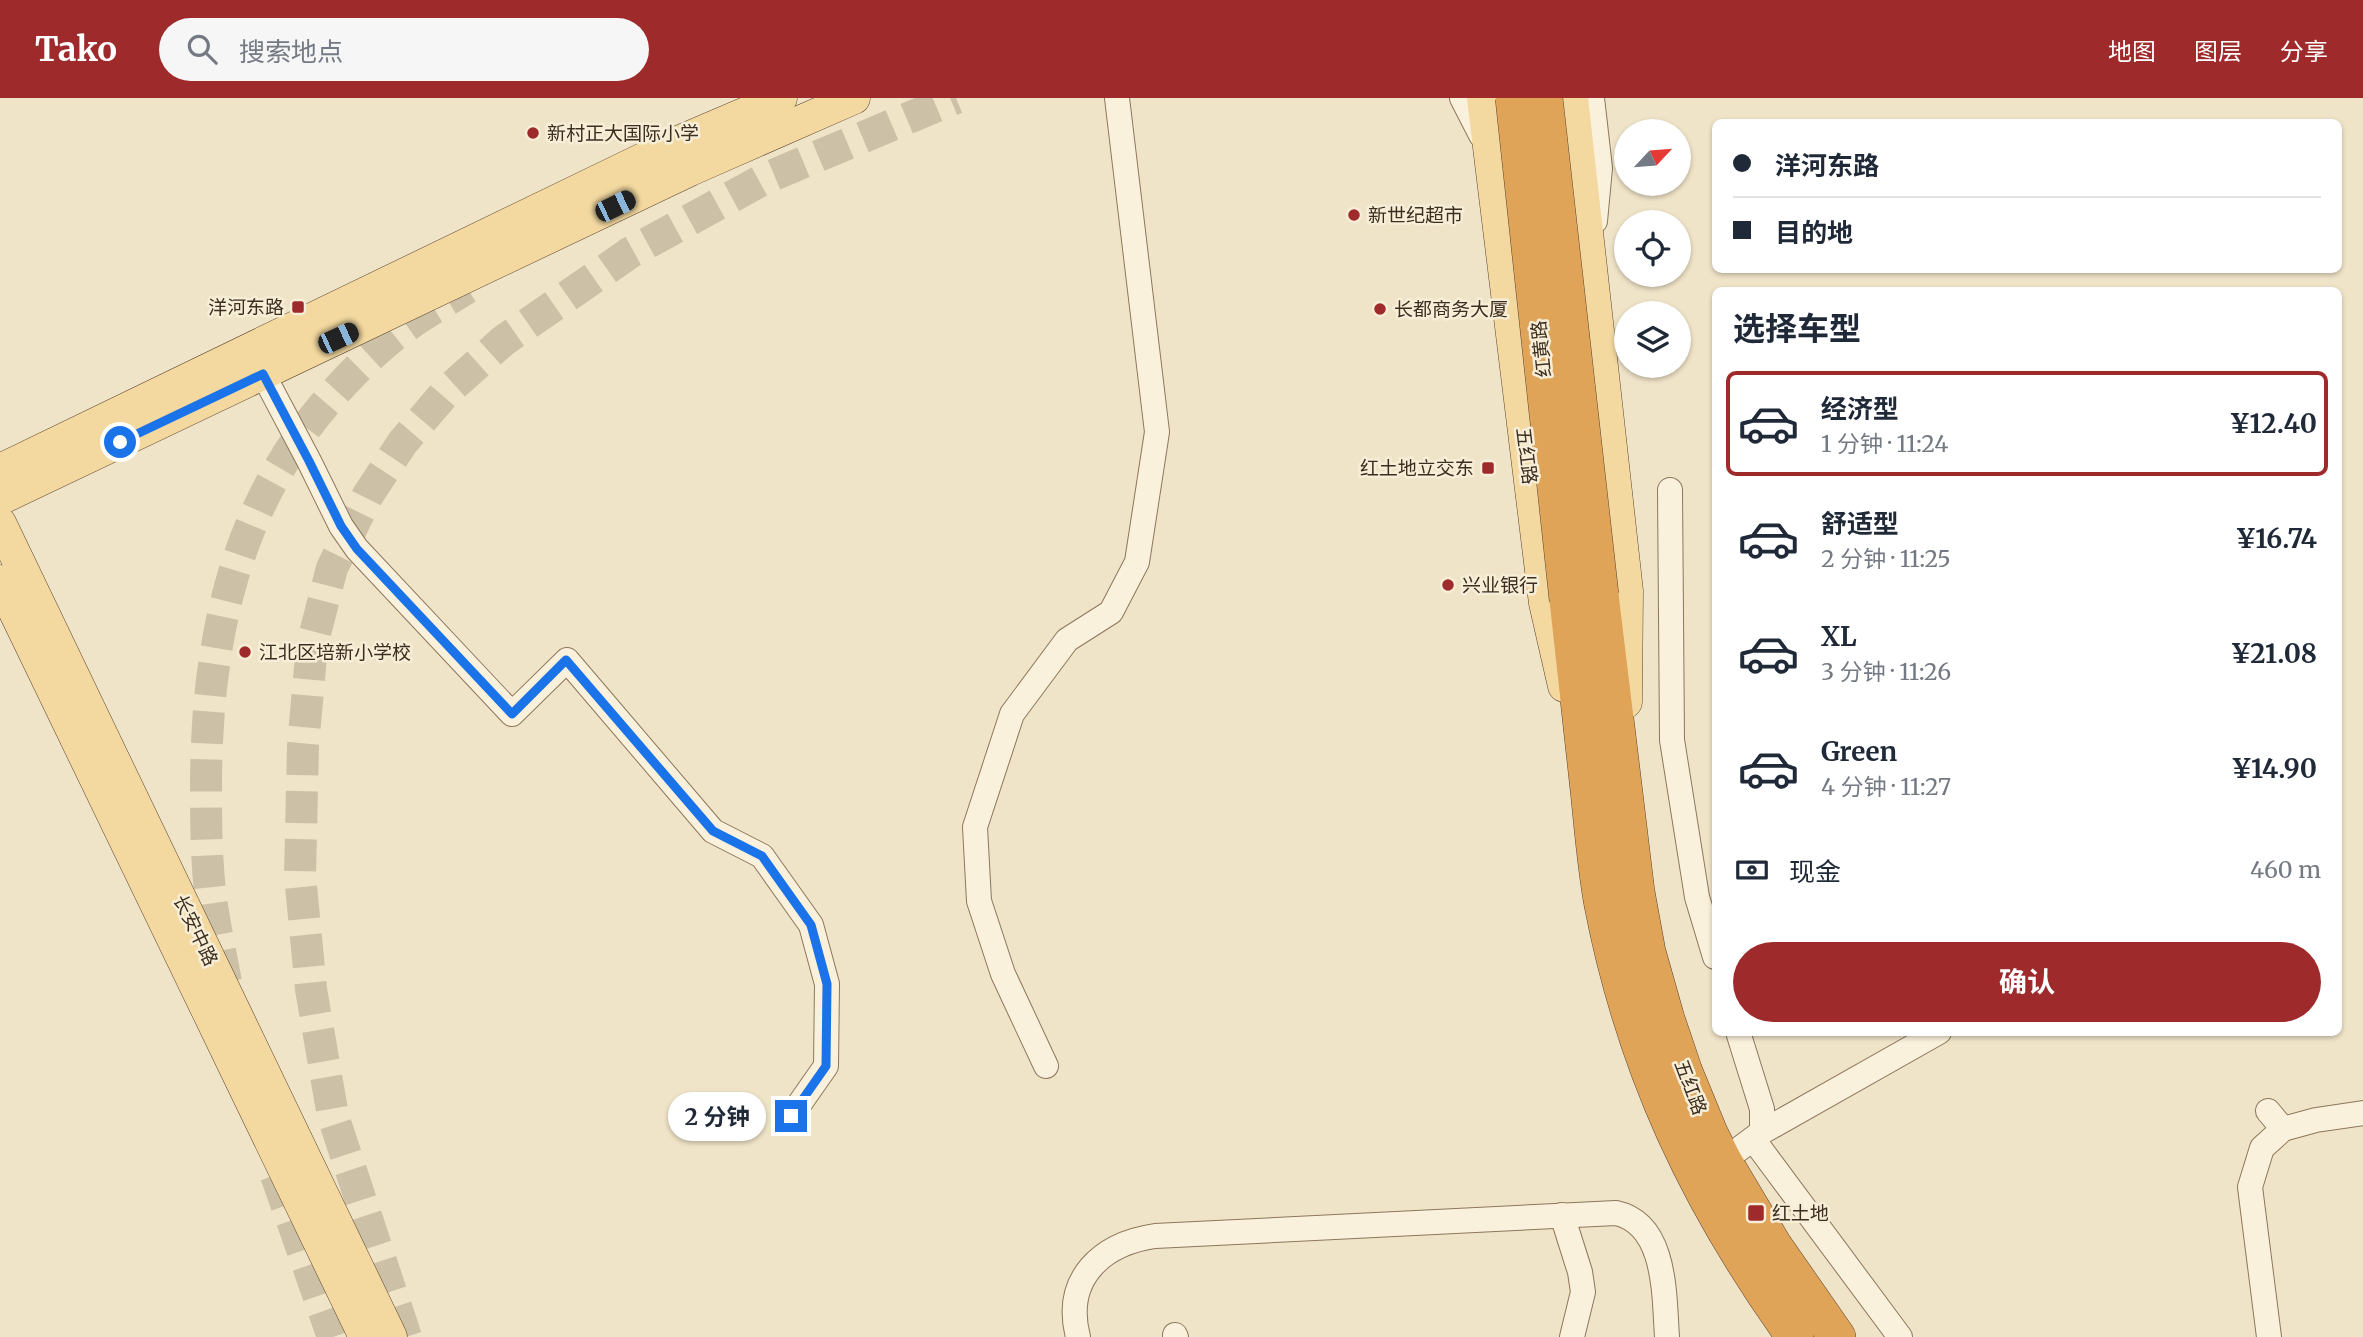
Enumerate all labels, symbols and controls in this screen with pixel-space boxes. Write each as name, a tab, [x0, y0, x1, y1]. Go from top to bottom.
search box	[159, 18, 649, 81]
text: Tako	[35, 29, 117, 70]
icon: search	[183, 30, 221, 68]
text: 搜索地点	[239, 35, 343, 68]
text: 地图	[2108, 36, 2156, 67]
text: 图层	[2194, 36, 2242, 67]
text: 分享	[2280, 36, 2328, 67]
north arrow	[1614, 119, 1690, 196]
map controls	[1614, 119, 1691, 378]
place label: 新村正大国际小学	[547, 121, 699, 145]
marker: 新村正大国际小学	[525, 125, 541, 141]
text: 洋河东路	[1775, 149, 1879, 182]
car	[592, 187, 639, 225]
place label: 新世纪超市	[1368, 203, 1463, 227]
marker: 新世纪超市	[1346, 207, 1362, 223]
button: locate	[1614, 210, 1691, 287]
text: 目的地	[1775, 216, 1853, 249]
place label: 洋河东路	[208, 295, 284, 319]
place label: 长都商务大厦	[1394, 297, 1508, 321]
marker: 洋河东路	[290, 299, 306, 315]
marker: 长都商务大厦	[1372, 301, 1388, 317]
button: layers	[1614, 301, 1691, 378]
text: 选择车型	[1733, 309, 1861, 349]
street label: 红黄路	[1526, 319, 1556, 379]
car	[315, 320, 362, 356]
icon: car	[1737, 392, 1800, 455]
text: 经济型	[1821, 392, 1899, 425]
text: ¥12.40	[2230, 407, 2317, 440]
route start	[104, 426, 136, 458]
street label: 五红路	[1512, 426, 1542, 486]
text: 1 分钟 · 11:24	[1821, 429, 1948, 458]
place label: 红土地立交东	[1360, 456, 1474, 480]
marker: 红土地立交东	[1480, 460, 1496, 476]
icon: car	[1737, 507, 1800, 570]
text: 舒适型	[1821, 507, 1899, 540]
text: ¥16.74	[2235, 522, 2317, 555]
text: 2 分钟 · 11:25	[1821, 544, 1951, 573]
place label: 兴业银行	[1462, 573, 1538, 597]
marker: 兴业银行	[1440, 577, 1456, 593]
text: XL	[1821, 620, 1857, 653]
icon: car	[1737, 622, 1800, 685]
text: ¥21.08	[2230, 637, 2317, 670]
place label: 江北区培新小学校	[259, 640, 411, 664]
marker: 江北区培新小学校	[237, 644, 253, 660]
text: 3 分钟 · 11:26	[1821, 657, 1951, 686]
text: Green	[1821, 735, 1897, 768]
icon: car	[1737, 737, 1800, 800]
text: ¥14.90	[2231, 752, 2317, 785]
text: 4 分钟 · 11:27	[1821, 772, 1951, 801]
icon: cash	[1733, 851, 1771, 889]
text: 现金	[1789, 855, 1841, 888]
text: 460 m	[2250, 855, 2321, 884]
street label: 长安中路	[169, 891, 223, 969]
button: 确认	[1733, 942, 2321, 1022]
street label: 五红路	[1670, 1056, 1712, 1118]
callout: 2 分钟	[668, 1091, 766, 1140]
route end	[775, 1100, 807, 1132]
text: 2 分钟	[685, 1102, 749, 1131]
place label: 红土地	[1772, 1201, 1829, 1225]
marker: 红土地	[1746, 1203, 1766, 1223]

